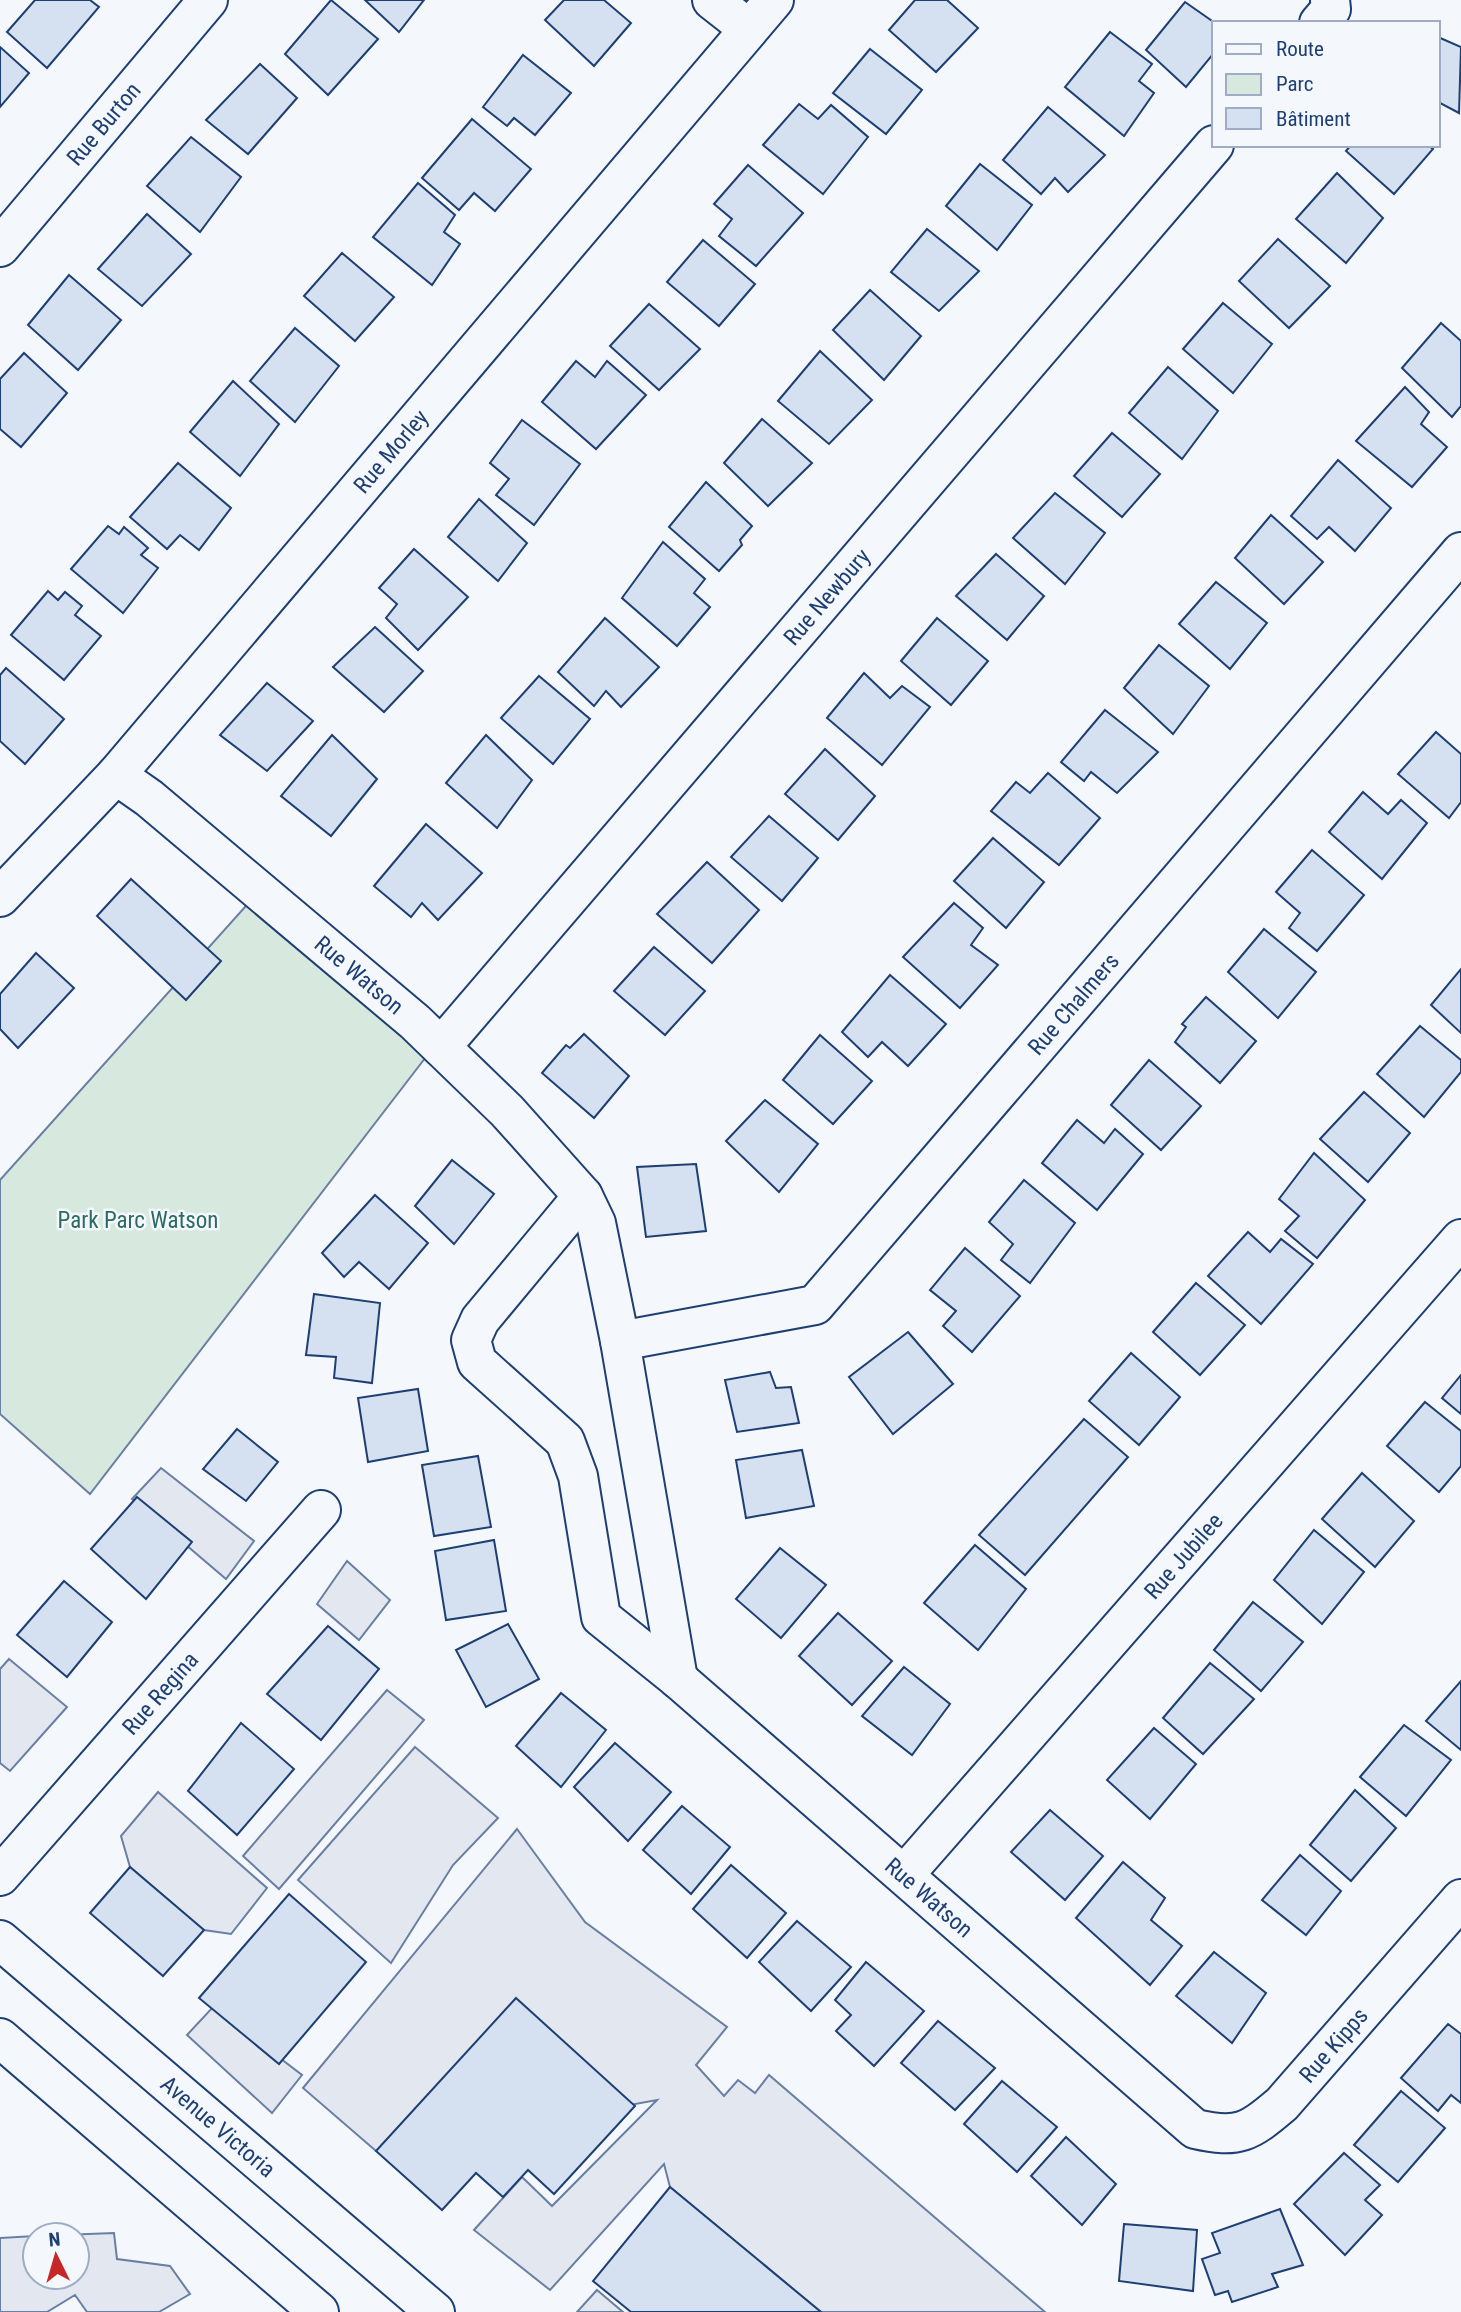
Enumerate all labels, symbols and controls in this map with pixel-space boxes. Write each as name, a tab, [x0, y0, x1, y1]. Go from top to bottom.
legend	[1212, 21, 1440, 147]
text: Route	[1276, 37, 1324, 61]
text: Parc	[1276, 72, 1314, 96]
street label: Rue Burton	[61, 77, 146, 171]
text: Bâtiment	[1276, 107, 1351, 131]
street label: Rue Morley	[348, 404, 434, 498]
street label: Rue Newbury	[778, 543, 876, 651]
street label: Rue Watson	[309, 930, 409, 1020]
street label: Rue Chalmers	[1022, 947, 1124, 1060]
park label: Park Parc Watson	[58, 1207, 218, 1234]
street label: Rue Jubilee	[1139, 1508, 1228, 1604]
street label: Rue Regina	[117, 1646, 204, 1740]
street label: Rue Watson	[880, 1852, 978, 1943]
street label: Rue Kipps	[1294, 2002, 1373, 2088]
street label: Avenue Victoria	[155, 2070, 281, 2183]
north arrow	[21, 2221, 91, 2291]
text: N	[48, 2228, 61, 2252]

